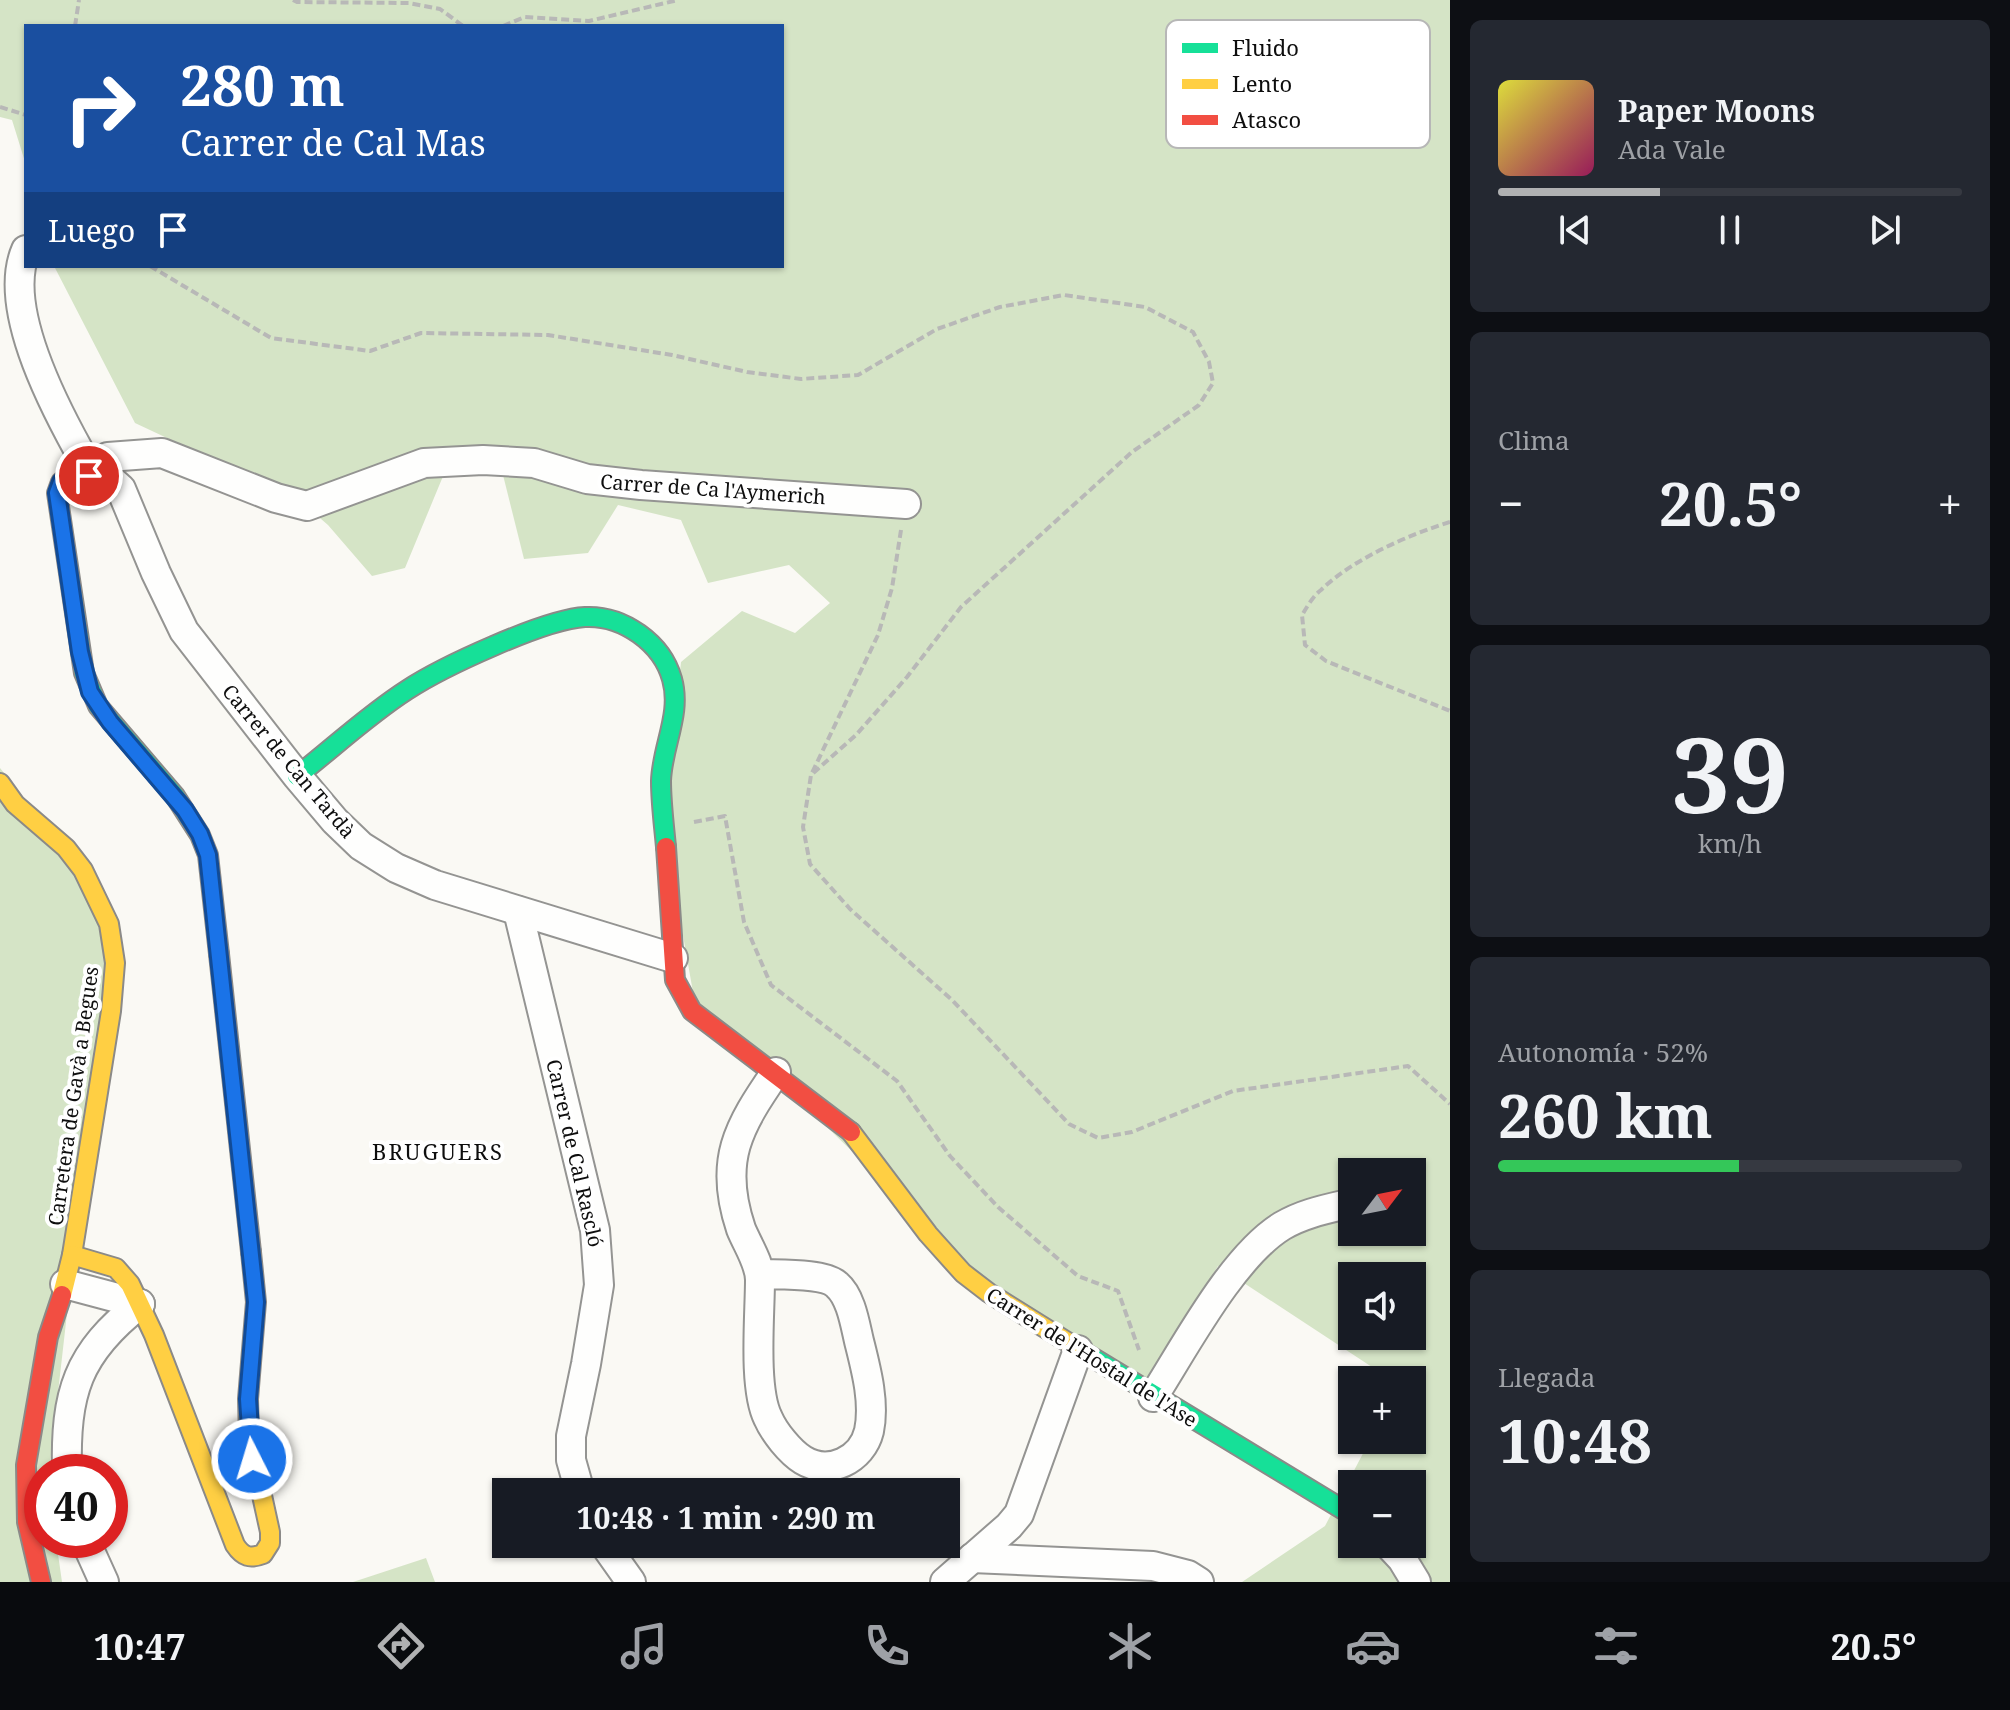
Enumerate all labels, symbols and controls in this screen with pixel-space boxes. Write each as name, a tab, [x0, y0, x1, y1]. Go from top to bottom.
legend	[1166, 20, 1430, 148]
text: Fluido	[1232, 32, 1299, 62]
text: 280 m	[180, 46, 345, 122]
icon: right	[48, 56, 152, 160]
text: Lento	[1232, 68, 1292, 98]
text: Paper Moons	[1618, 90, 1815, 131]
text: Atasco	[1232, 104, 1301, 134]
text: Carrer de Cal Mas	[180, 118, 486, 167]
text: Ada Vale	[1618, 131, 1726, 167]
icon: arrive	[151, 208, 195, 252]
icon: previous	[1553, 208, 1597, 252]
icon: pause	[1708, 208, 1752, 252]
icon: next	[1863, 208, 1907, 252]
text: Luego	[48, 210, 135, 251]
text: Clima	[1498, 422, 1570, 458]
pin	[55, 442, 123, 510]
icon: arrive	[67, 454, 111, 498]
text: 20.5°	[1659, 462, 1802, 544]
street label: Carrer de Ca l'Aymerich	[599, 468, 827, 510]
text: −	[1498, 473, 1523, 533]
text: +	[1937, 473, 1962, 533]
street label: Carrer de Can Tardà	[216, 678, 362, 844]
text: 39	[1671, 702, 1789, 843]
text: km/h	[1698, 825, 1762, 861]
street label: Carretera de Gavà a Begues	[41, 965, 105, 1227]
text: Autonomía · 52%	[1498, 1034, 1708, 1070]
street label: Carrer de Cal Rascló	[540, 1057, 610, 1249]
text: 260 km	[1498, 1074, 1713, 1156]
district label: BRUGUERS	[372, 1136, 504, 1166]
north arrow	[1338, 1158, 1426, 1246]
map controls	[1338, 1158, 1426, 1558]
button: sound	[1338, 1262, 1426, 1350]
street label: Carrer de l'Hostal de l'Ase	[982, 1281, 1202, 1433]
text: Llegada	[1498, 1359, 1595, 1395]
button: +	[1338, 1366, 1426, 1454]
text: 10:48	[1498, 1399, 1652, 1481]
position arrow	[210, 1417, 294, 1501]
speed limit sign: 40	[24, 1454, 128, 1558]
button: −	[1338, 1470, 1426, 1558]
text: 10:48 · 1 min · 290 m	[577, 1497, 875, 1538]
icon: directions	[373, 1618, 429, 1674]
icon: music	[616, 1618, 672, 1674]
icon: phone	[859, 1618, 915, 1674]
icon: climate	[1102, 1618, 1158, 1674]
icon: car	[1345, 1618, 1401, 1674]
icon: filters	[1588, 1618, 1644, 1674]
text: 10:47	[93, 1622, 186, 1671]
text: 20.5°	[1830, 1622, 1916, 1671]

